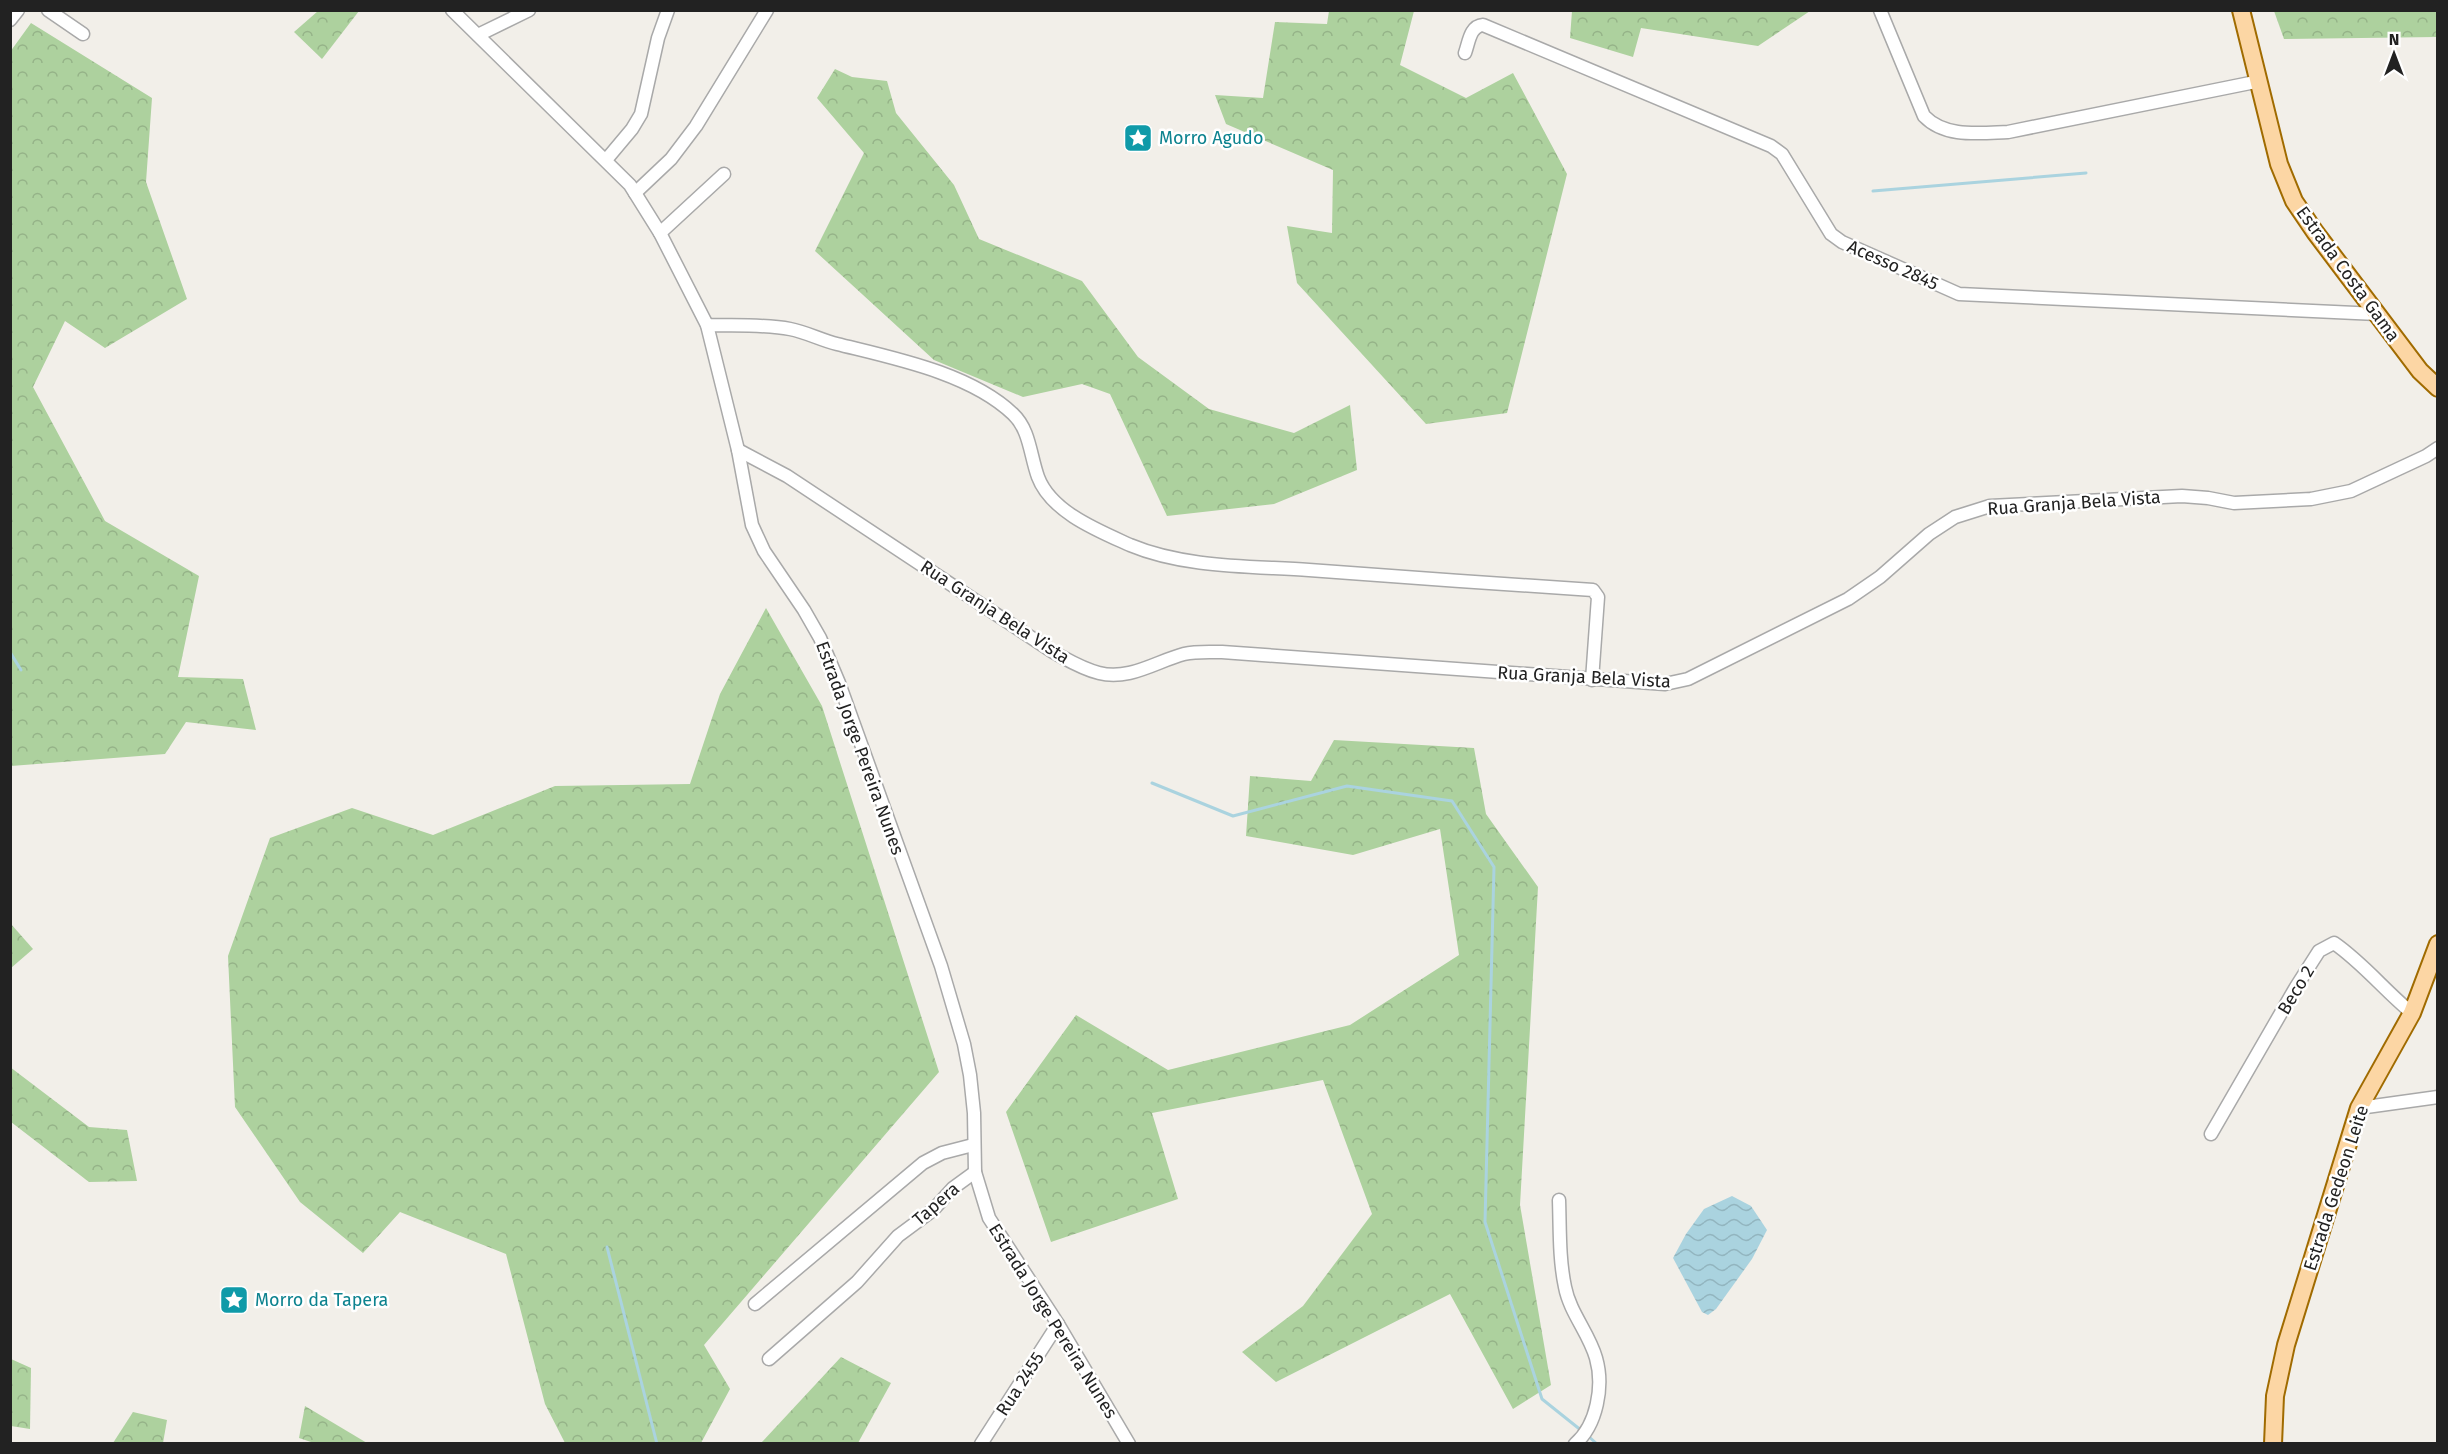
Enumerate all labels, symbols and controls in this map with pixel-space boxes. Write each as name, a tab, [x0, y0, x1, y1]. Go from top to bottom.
north arrow	[2364, 24, 2424, 84]
text: N	[2389, 30, 2399, 49]
place icon: Morro Agudo	[1122, 122, 1154, 154]
place label: Morro Agudo	[1159, 127, 1263, 149]
street label: Estrada Costa Gama	[2292, 202, 2404, 346]
street label: Acesso 2845	[1844, 235, 1942, 295]
street label: Rua Granja Bela Vista	[1987, 486, 2161, 520]
street label: Rua Granja Bela Vista	[916, 555, 1074, 669]
street label: Estrada Jorge Pereira Nunes	[811, 638, 909, 858]
street label: Rua Granja Bela Vista	[1497, 661, 1671, 693]
street label: Beco 2	[2273, 961, 2319, 1018]
street label: Estrada Gedeon Leite	[2299, 1102, 2373, 1274]
street label: Tapera	[908, 1178, 964, 1230]
street label: Estrada Jorge Pereira Nunes	[984, 1219, 1122, 1423]
place icon: Morro da Tapera	[218, 1284, 250, 1316]
place label: Morro da Tapera	[255, 1289, 388, 1311]
street label: Rua 2455	[991, 1348, 1049, 1420]

